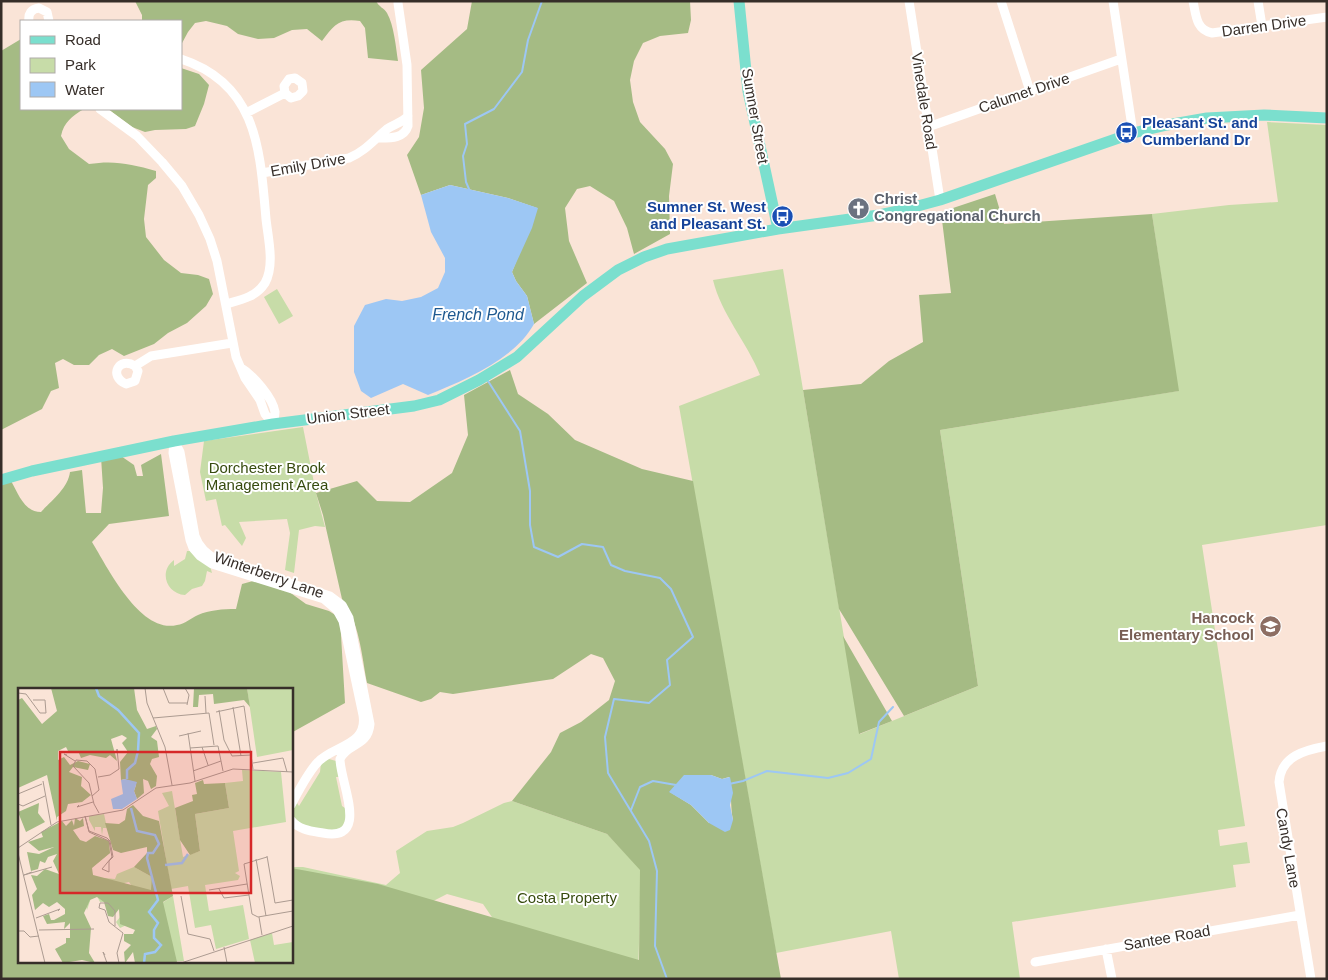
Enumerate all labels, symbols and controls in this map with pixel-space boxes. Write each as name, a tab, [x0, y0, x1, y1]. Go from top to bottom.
street label: Darren Drive	[1221, 11, 1307, 40]
legend	[20, 20, 182, 110]
text: Road	[65, 31, 101, 48]
street label: Vinedale Road	[908, 51, 941, 151]
text: Park	[65, 56, 96, 73]
street label: Sumner Street	[739, 67, 772, 166]
street label: Calumet Drive	[976, 69, 1072, 116]
text: Water	[65, 81, 104, 98]
place label: Pleasant St. and Cumberland Dr	[1142, 114, 1258, 148]
bus stop icon: Pleasant St. and Cumberland Dr	[1114, 120, 1138, 144]
street label: Emily Drive	[269, 150, 347, 179]
place label: Christ Congregational Church	[874, 190, 1041, 224]
church icon: Christ Congregational Church	[846, 196, 870, 220]
place label: Sumner St. West and Pleasant St.	[647, 198, 766, 232]
bus stop icon: Sumner St. West and Pleasant St.	[770, 204, 794, 228]
water label: French Pond	[432, 306, 525, 323]
street label: Union Street	[306, 400, 391, 427]
park label: Dorchester Brook Management Area	[206, 459, 329, 493]
street label: Winterberry Lane	[212, 548, 326, 601]
place label: Hancock Elementary School	[1119, 609, 1255, 643]
school or university icon: Hancock Elementary School	[1258, 615, 1282, 639]
inset map	[18, 688, 292, 962]
street label: Candy Lane	[1273, 807, 1304, 889]
park label: Costa Property	[517, 889, 618, 906]
street label: Santee Road	[1122, 922, 1212, 953]

